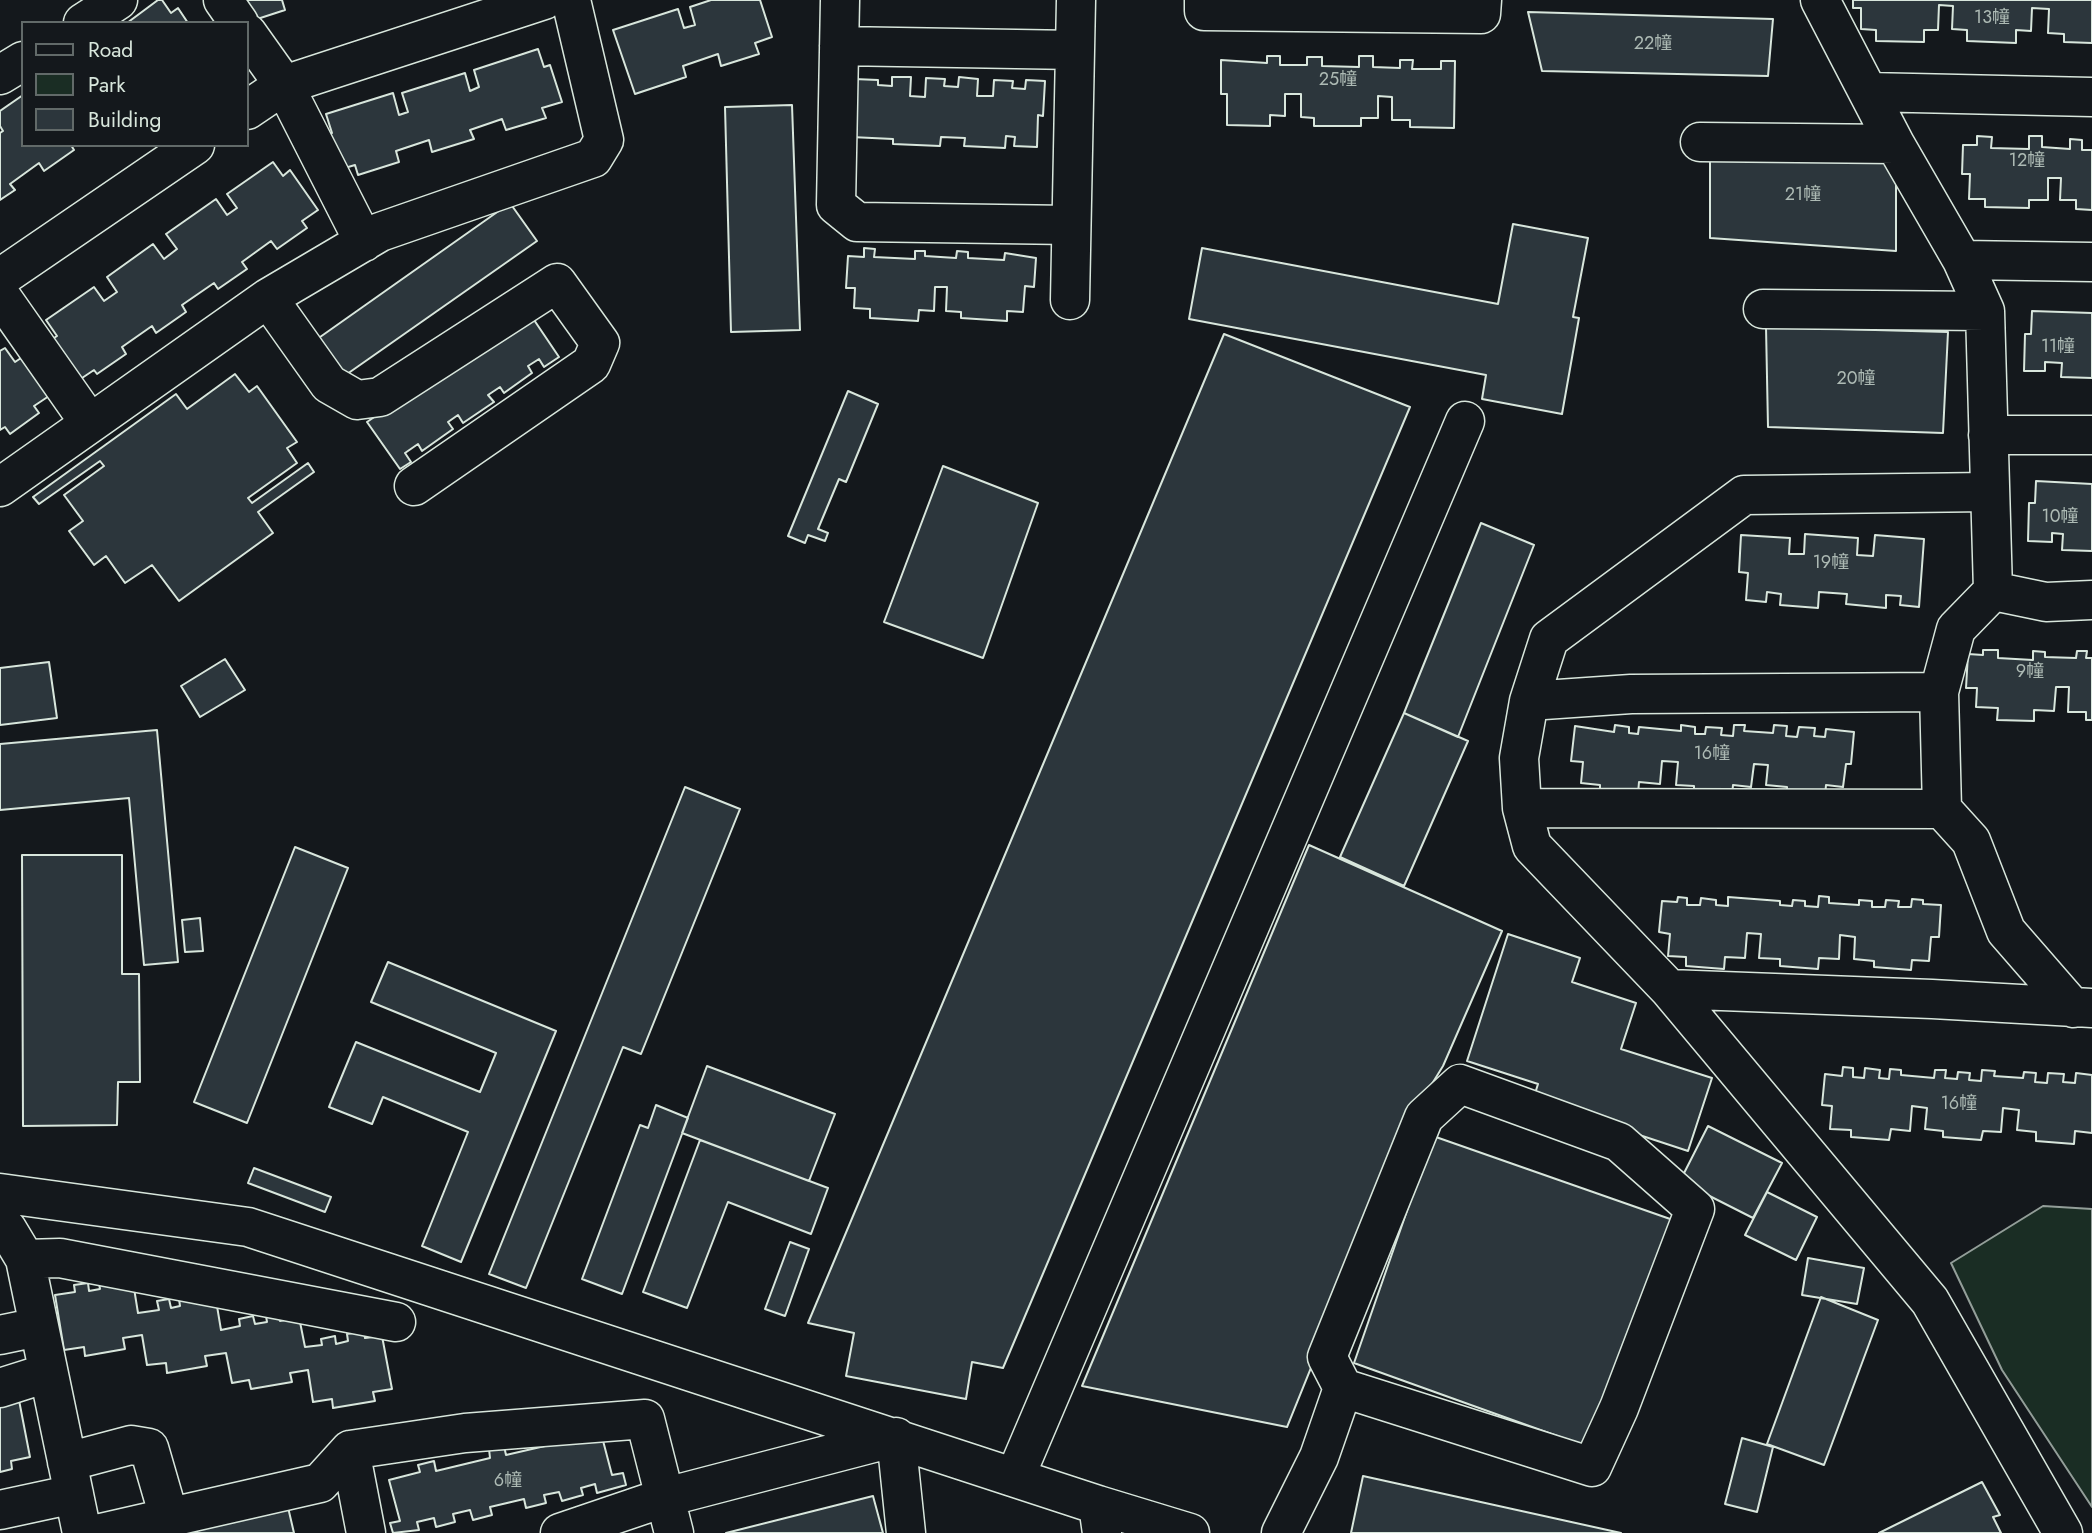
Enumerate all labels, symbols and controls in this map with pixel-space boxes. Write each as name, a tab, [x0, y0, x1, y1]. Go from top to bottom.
house number: 13幢	[1974, 8, 2010, 30]
legend	[21, 21, 248, 147]
house number: 22幢	[1634, 34, 1672, 56]
text: Road	[88, 35, 133, 65]
text: Park	[88, 70, 125, 100]
house number: 25幢	[1319, 70, 1357, 92]
text: Building	[88, 105, 161, 135]
house number: 12幢	[2009, 151, 2045, 173]
house number: 21幢	[1785, 185, 1821, 207]
house number: 11幢	[2041, 337, 2075, 359]
house number: 20幢	[1836, 369, 1876, 391]
house number: 10幢	[2042, 507, 2078, 529]
house number: 19幢	[1813, 553, 1849, 575]
house number: 9幢	[2016, 662, 2044, 684]
house number: 16幢	[1694, 744, 1730, 766]
house number: 16幢	[1941, 1094, 1977, 1116]
house number: 6幢	[494, 1471, 522, 1493]

